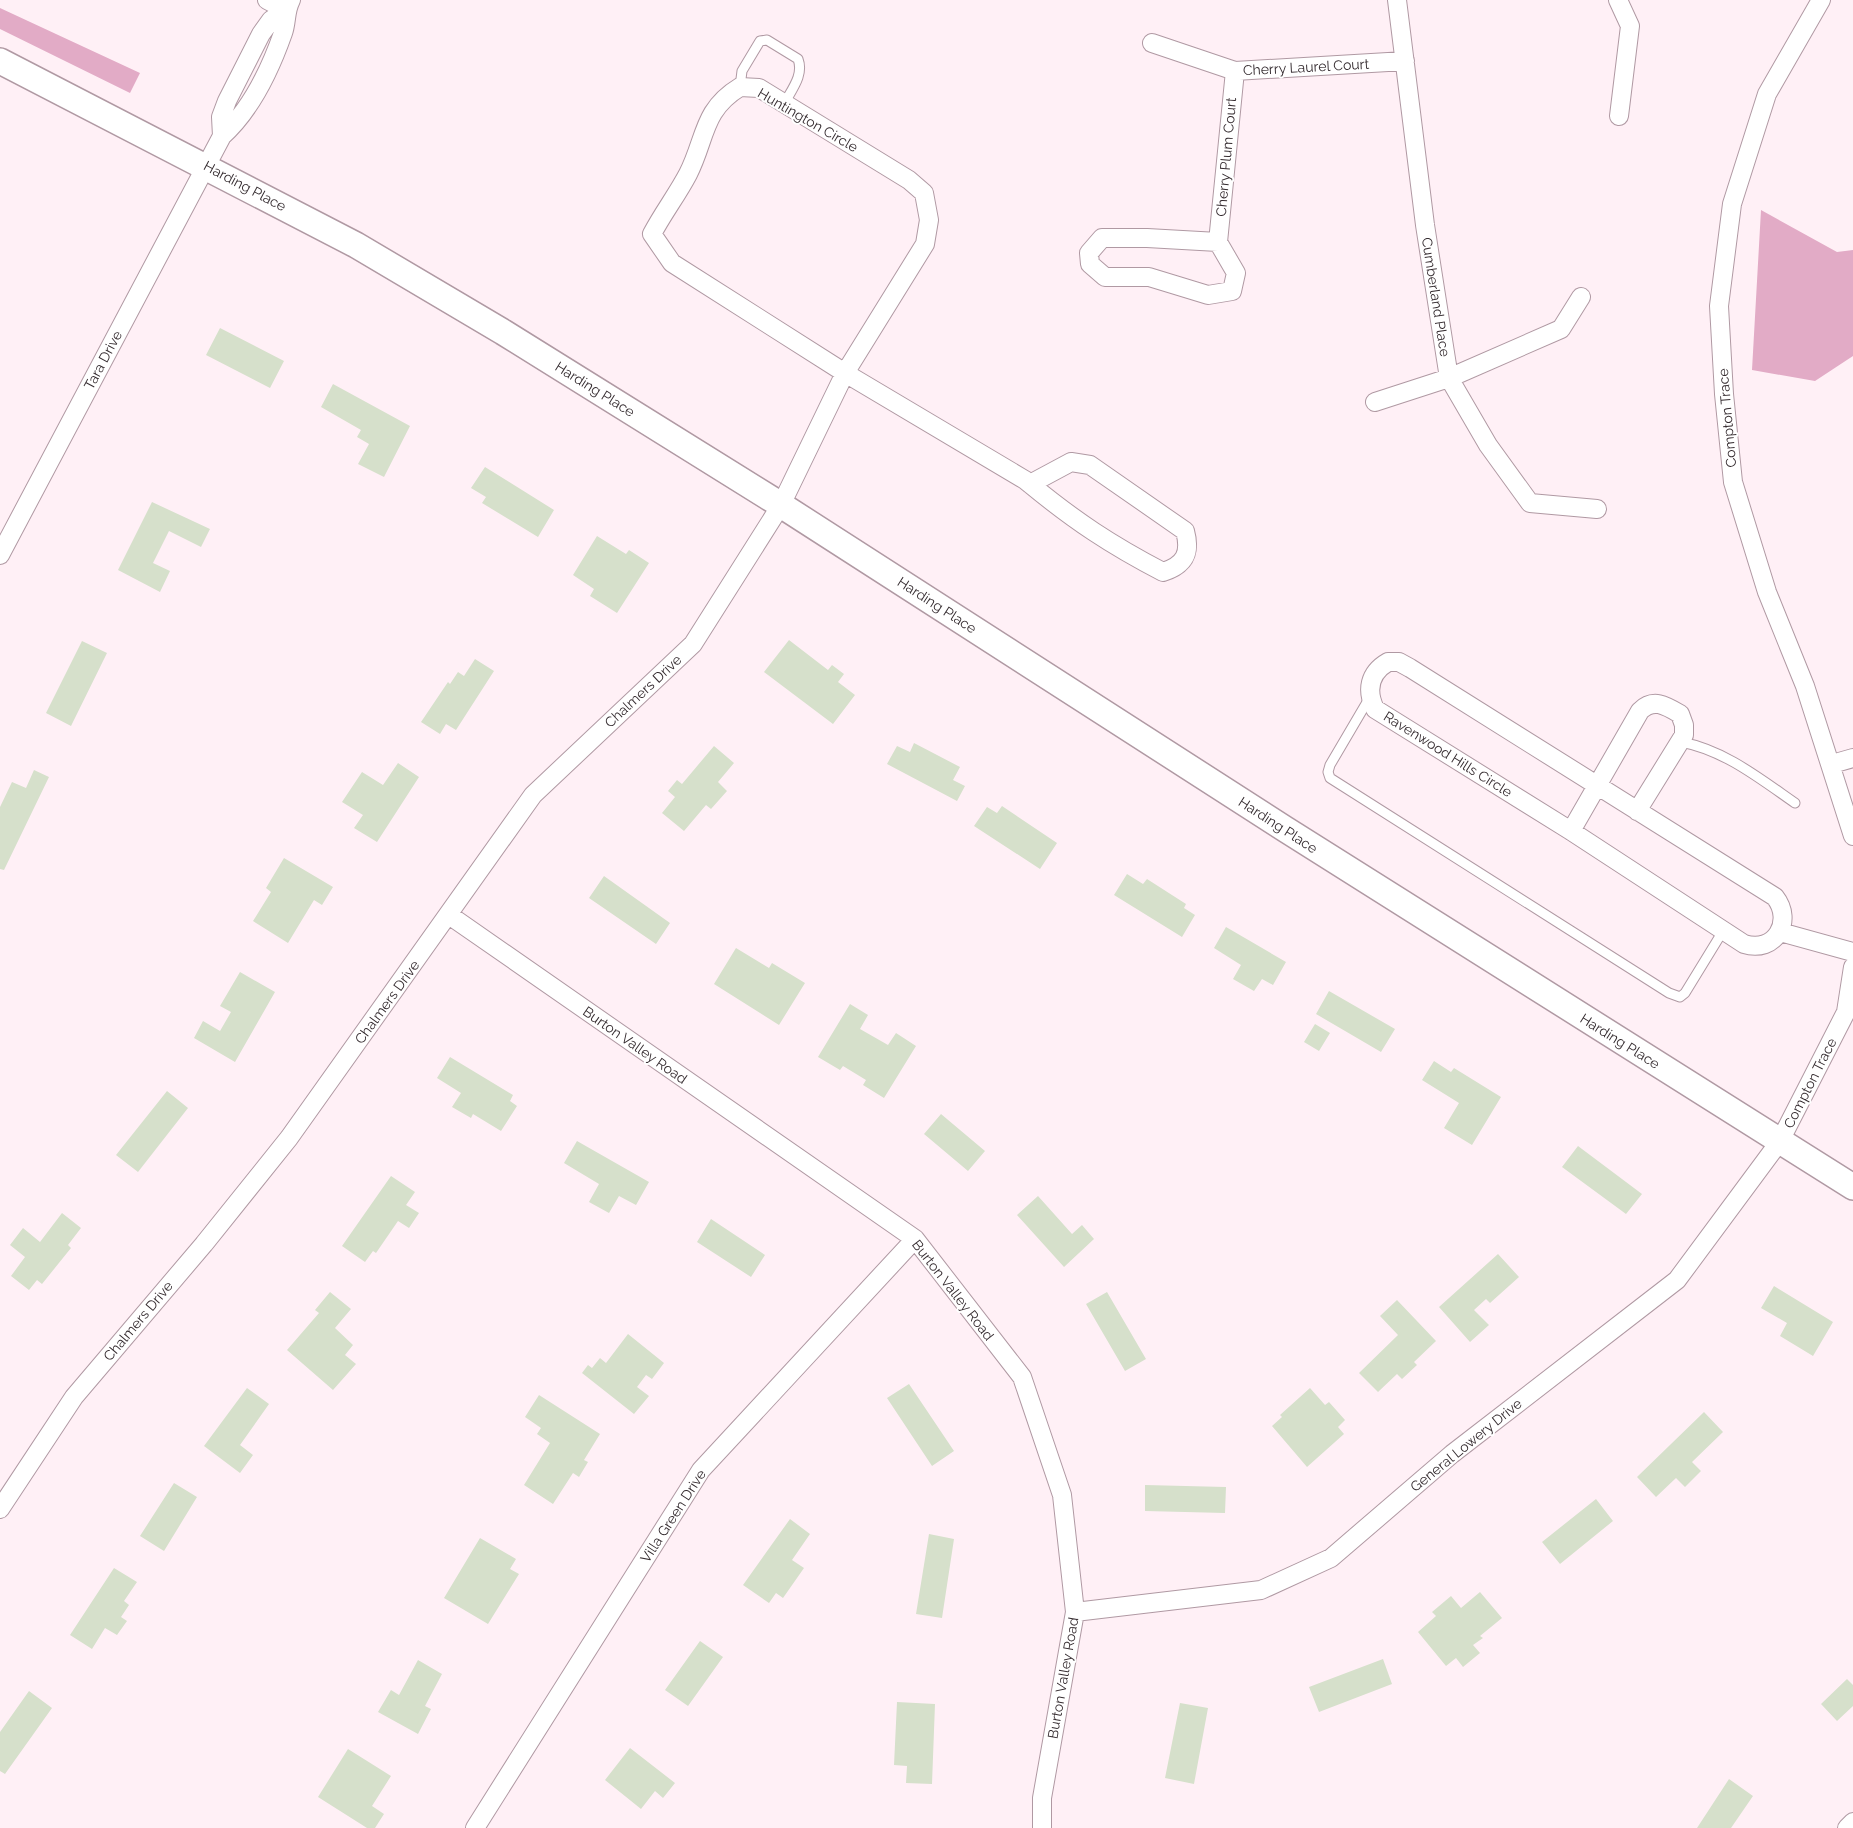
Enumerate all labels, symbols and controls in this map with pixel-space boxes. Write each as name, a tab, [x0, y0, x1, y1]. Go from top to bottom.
street label: Cherry Laurel Court	[1242, 56, 1370, 78]
street label: Huntington Circle	[755, 85, 861, 155]
street label: Cherry Plum Court	[1213, 96, 1239, 217]
street label: Harding Place	[201, 158, 289, 214]
street label: Cumberland Place	[1419, 236, 1453, 358]
street label: Tara Drive	[81, 328, 125, 392]
street label: Harding Place	[552, 358, 638, 420]
street label: Compton Trace	[1715, 368, 1739, 468]
street label: Harding Place	[895, 574, 979, 636]
street label: Chalmers Drive	[601, 651, 685, 731]
street label: Ravenwood Hills Circle	[1381, 708, 1515, 800]
street label: Harding Place	[1236, 794, 1320, 856]
street label: Chalmers Drive	[351, 957, 423, 1047]
street label: Burton Valley Road	[580, 1003, 690, 1087]
street label: Harding Place	[1577, 1010, 1663, 1072]
street label: Compton Trace	[1780, 1035, 1840, 1131]
street label: Burton Valley Road	[909, 1237, 997, 1343]
street label: Chalmers Drive	[100, 1278, 176, 1364]
street label: General Lowery Drive	[1407, 1395, 1525, 1495]
street label: Villa Green Drive	[637, 1466, 709, 1566]
street label: Burton Valley Road	[1044, 1616, 1082, 1740]

